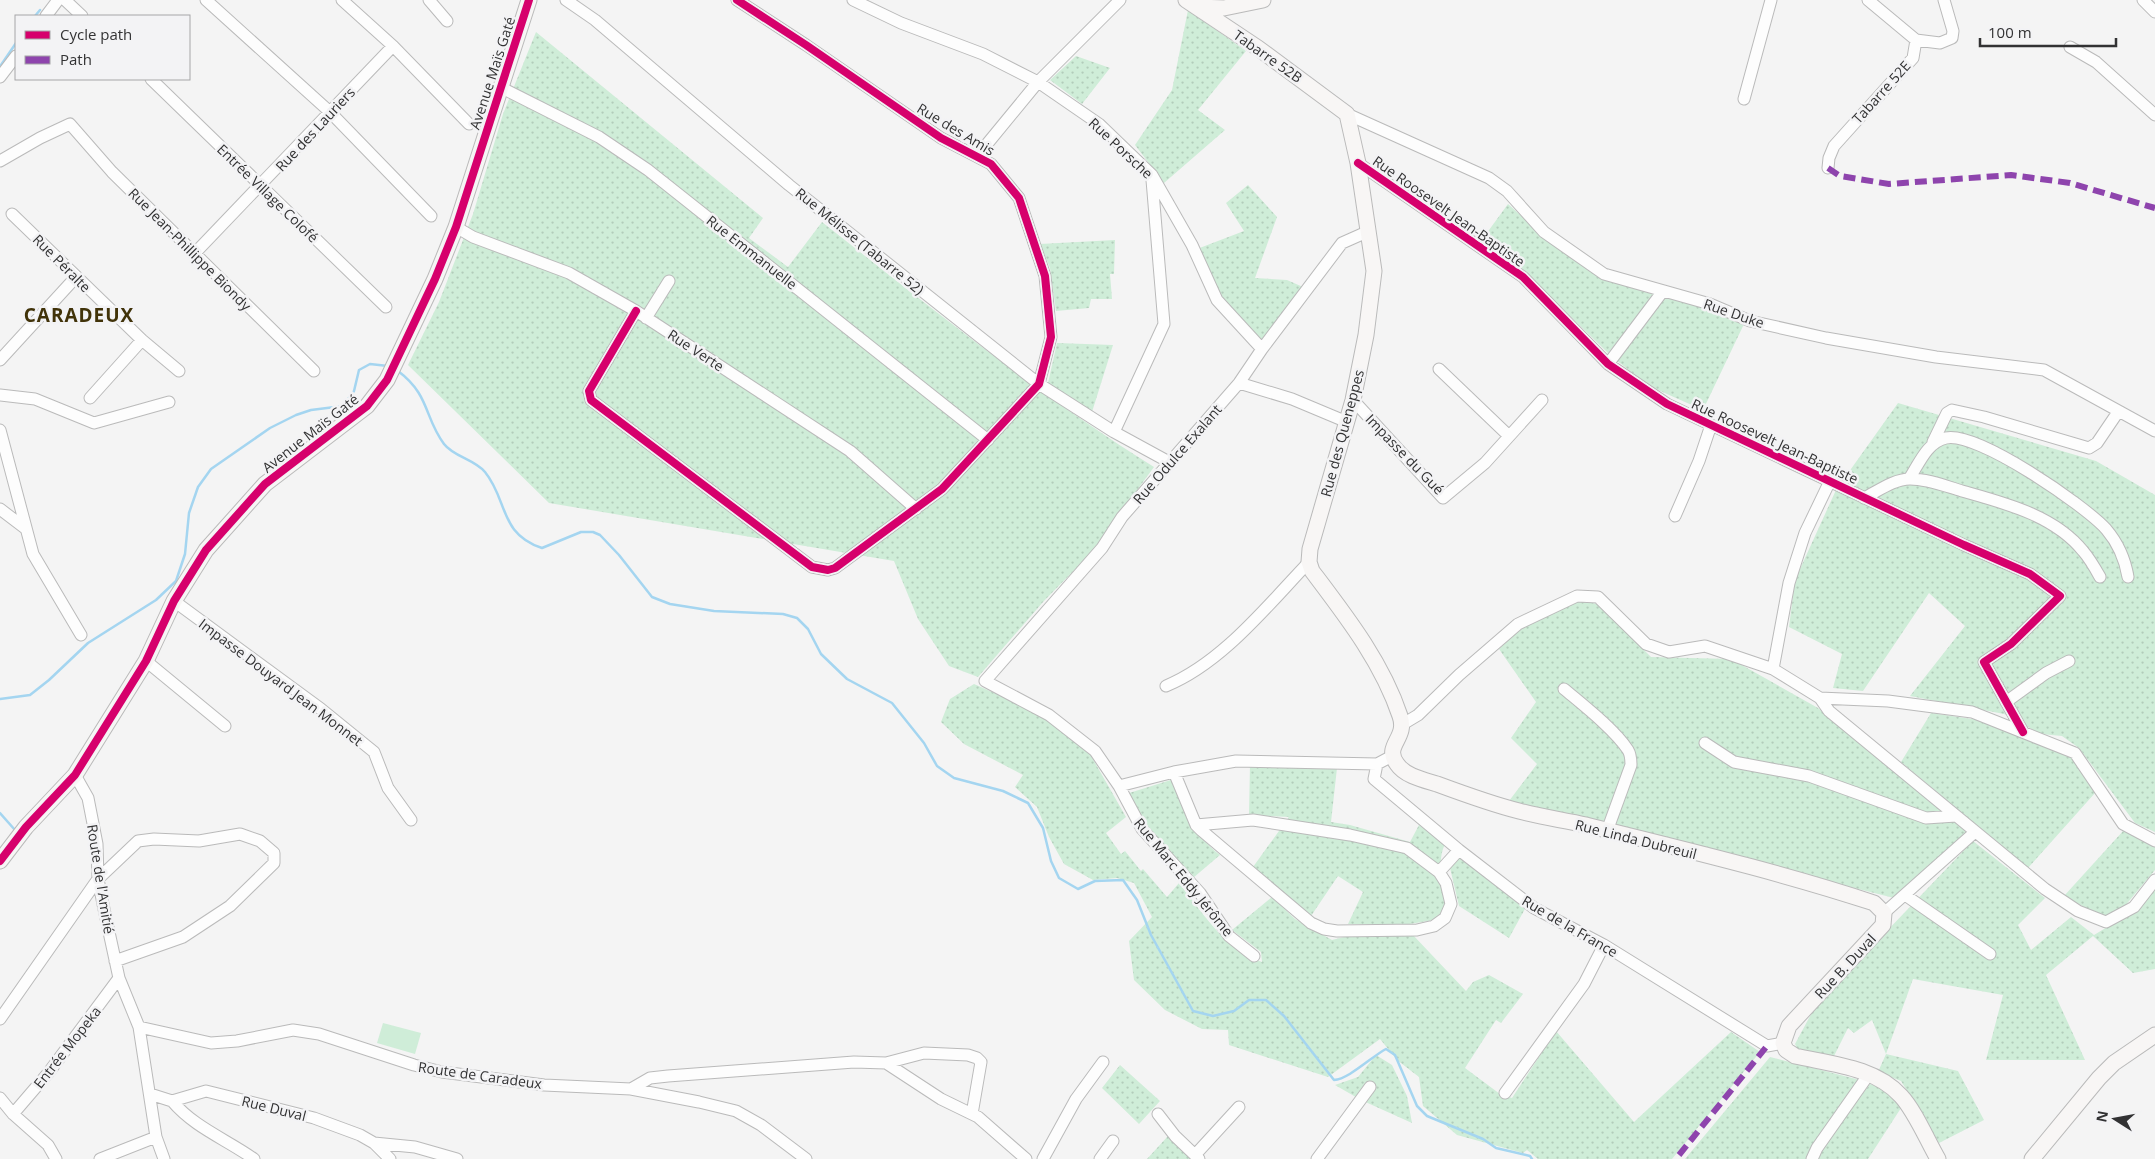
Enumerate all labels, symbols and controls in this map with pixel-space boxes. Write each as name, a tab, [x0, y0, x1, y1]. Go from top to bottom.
street label: Avenue Maïs Gaté	[465, 14, 519, 132]
legend	[15, 15, 190, 80]
scale bar	[1980, 15, 2116, 47]
text: 100 m	[1988, 22, 2032, 42]
text: Cycle path	[60, 24, 132, 44]
street label: Tabarre 52B	[1230, 25, 1306, 87]
text: Path	[60, 49, 92, 69]
street label: Tabarre 52E	[1848, 56, 1914, 128]
street label: Rue des Lauriers	[271, 83, 359, 175]
street label: Rue des Amis	[914, 98, 999, 160]
street label: Rue Porsche	[1085, 113, 1157, 183]
street label: Entrée Village Colofé	[213, 140, 323, 246]
street label: Rue Roosevelt Jean-Baptiste	[1369, 151, 1529, 271]
street label: Rue Mélisse (Tabarre 52)	[792, 183, 928, 299]
street label: Rue Jean-Phillippe Biondy	[125, 184, 256, 315]
street label: Rue Emmanuelle	[703, 211, 801, 293]
street label: Rue Péralte	[29, 230, 95, 296]
street label: Rue Duke	[1701, 294, 1767, 332]
district label: CARADEUX	[24, 302, 134, 328]
street label: Rue Verte	[664, 325, 728, 375]
street label: Rue des Queneppes	[1316, 367, 1368, 499]
street label: Avenue Maïs Gaté	[258, 389, 362, 477]
street label: Rue Roosevelt Jean-Baptiste	[1689, 394, 1861, 488]
street label: Rue Odulce Exalant	[1128, 400, 1226, 508]
street label: Impasse du Gué	[1362, 409, 1449, 499]
street label: Impasse Douyard Jean Monnet	[195, 614, 367, 750]
street label: Rue Marc Eddy Jérôme	[1130, 814, 1238, 940]
street label: Rue Linda Dubreuil	[1573, 815, 1699, 863]
street label: Route de l'Amitié	[83, 823, 119, 935]
street label: Rue de la France	[1519, 891, 1621, 961]
street label: Rue B. Duval	[1810, 929, 1880, 1003]
street label: Entrée Mopeka	[29, 1002, 105, 1092]
street label: Route de Caradeux	[417, 1057, 544, 1093]
street label: Rue Duval	[240, 1091, 308, 1125]
north arrow	[2090, 1094, 2140, 1144]
text: N	[2091, 1109, 2112, 1124]

